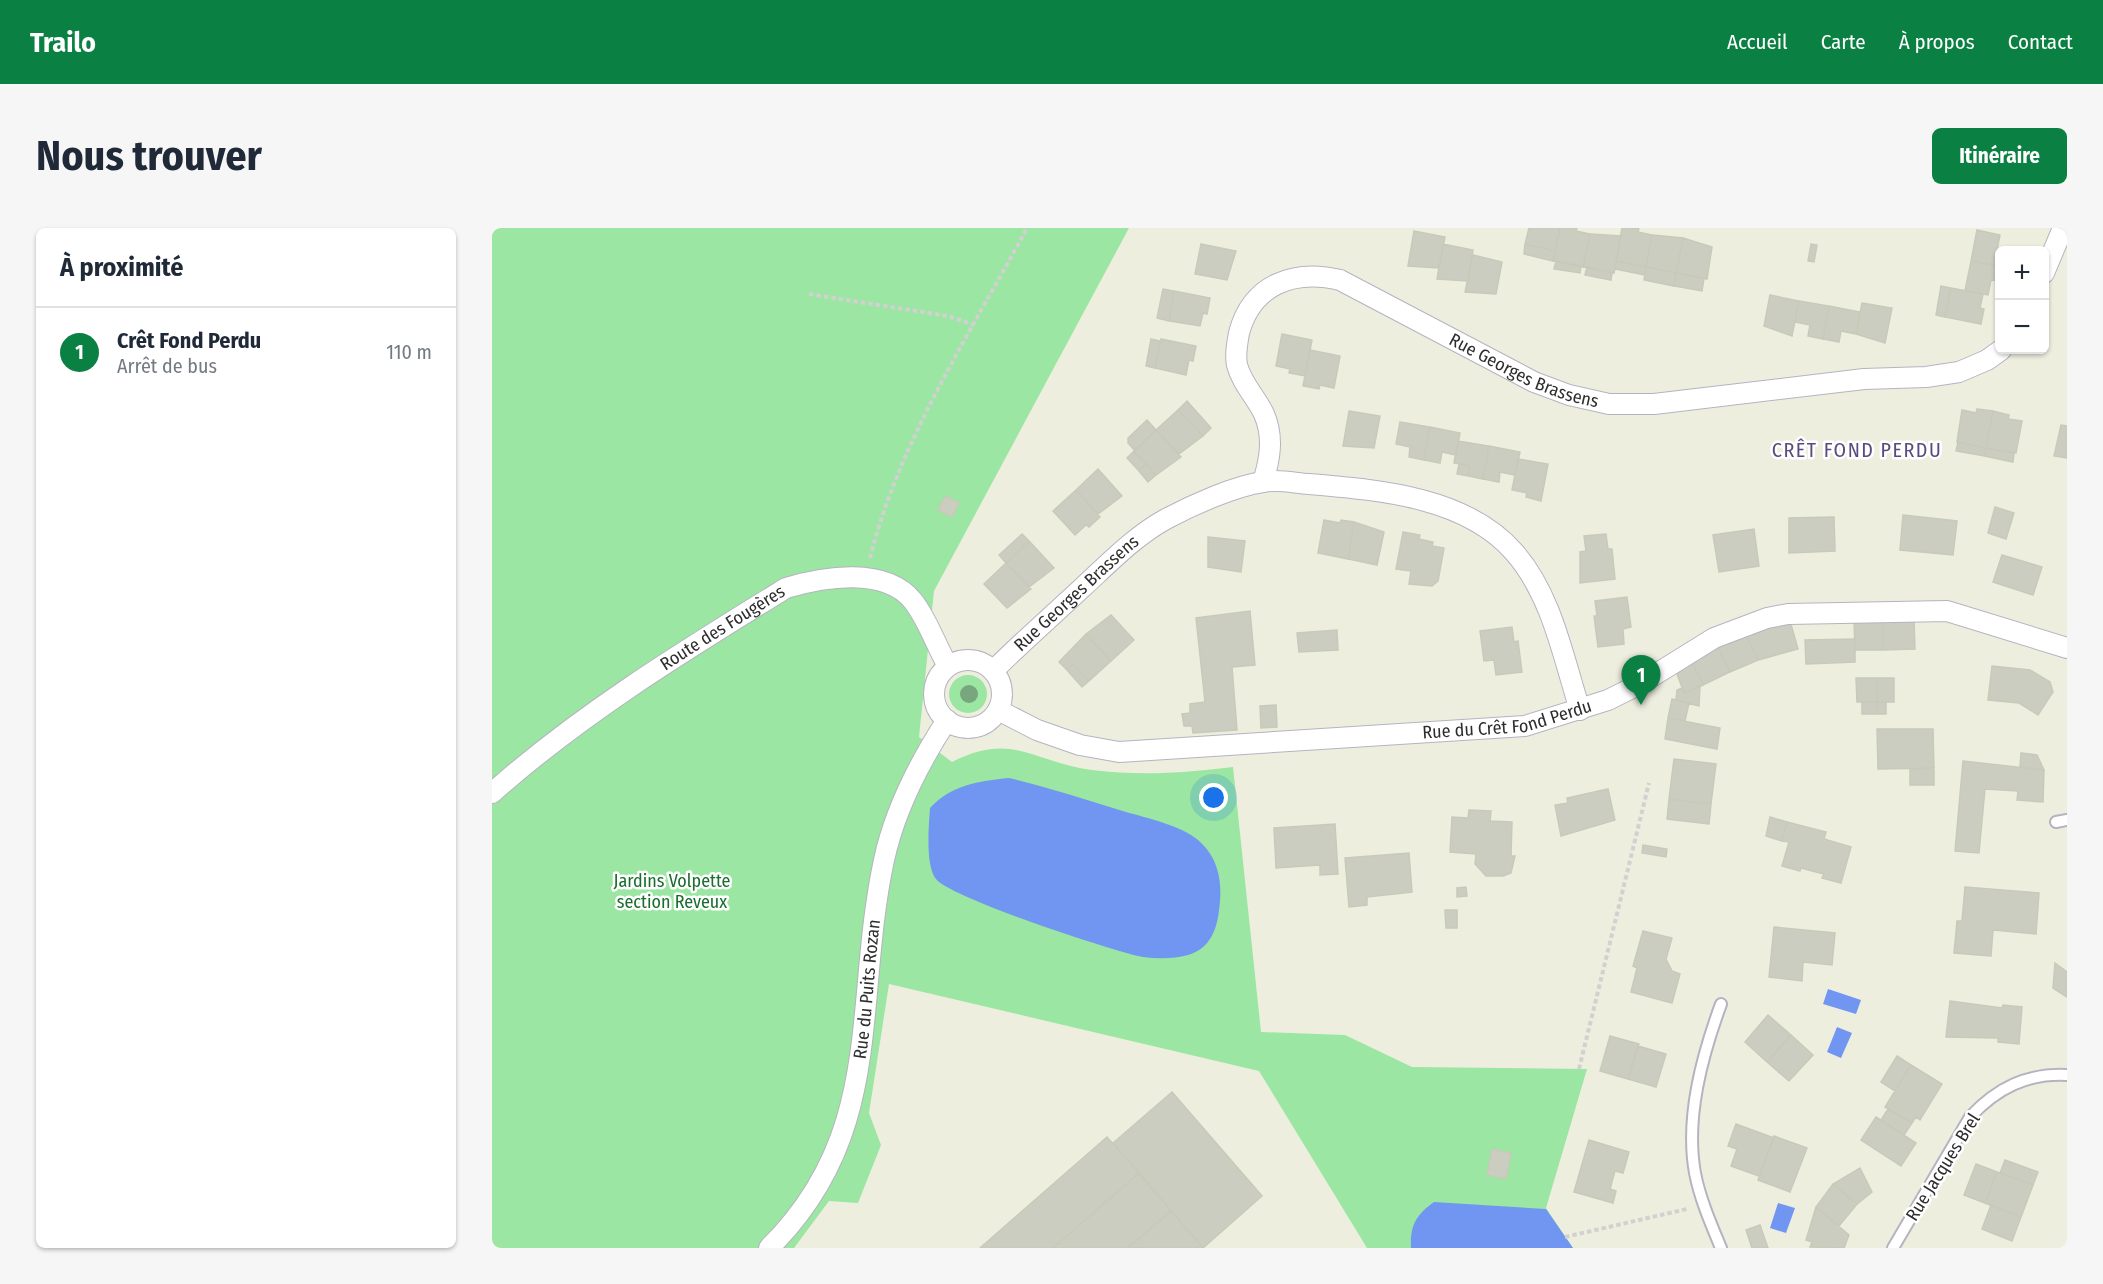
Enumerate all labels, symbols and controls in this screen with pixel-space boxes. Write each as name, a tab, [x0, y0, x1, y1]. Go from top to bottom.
text: Trailo	[30, 26, 96, 59]
text: Accueil	[1727, 29, 1788, 55]
text: Carte	[1821, 29, 1866, 55]
text: À propos	[1899, 29, 1975, 55]
text: Contact	[2008, 29, 2073, 55]
button: Itinéraire	[1932, 128, 2067, 184]
text: Nous trouver	[36, 131, 262, 181]
map controls	[1995, 246, 2049, 354]
button: +	[1995, 246, 2049, 300]
text: À proximité	[60, 252, 183, 283]
button: −	[1995, 300, 2049, 354]
text: Crêt Fond Perdu	[117, 327, 261, 354]
street label: Rue Georges Brassens	[1445, 328, 1601, 412]
text: 1	[75, 340, 84, 364]
text: 110 m	[386, 340, 432, 364]
text: Arrêt de bus	[117, 354, 217, 378]
district label: CRÊT FOND PERDU	[1772, 438, 1942, 462]
street label: Rue Georges Brassens	[1009, 530, 1143, 656]
street label: Route des Fougères	[656, 580, 789, 675]
pin: 1	[1622, 656, 1660, 705]
street label: Rue du Crêt Fond Perdu	[1422, 695, 1594, 744]
your location	[1199, 783, 1228, 812]
park label: Jardins Volpette section Reveux	[614, 870, 731, 913]
street label: Rue du Puits Rozan	[849, 918, 885, 1061]
street label: Rue Jacques Brel	[1901, 1109, 1985, 1225]

